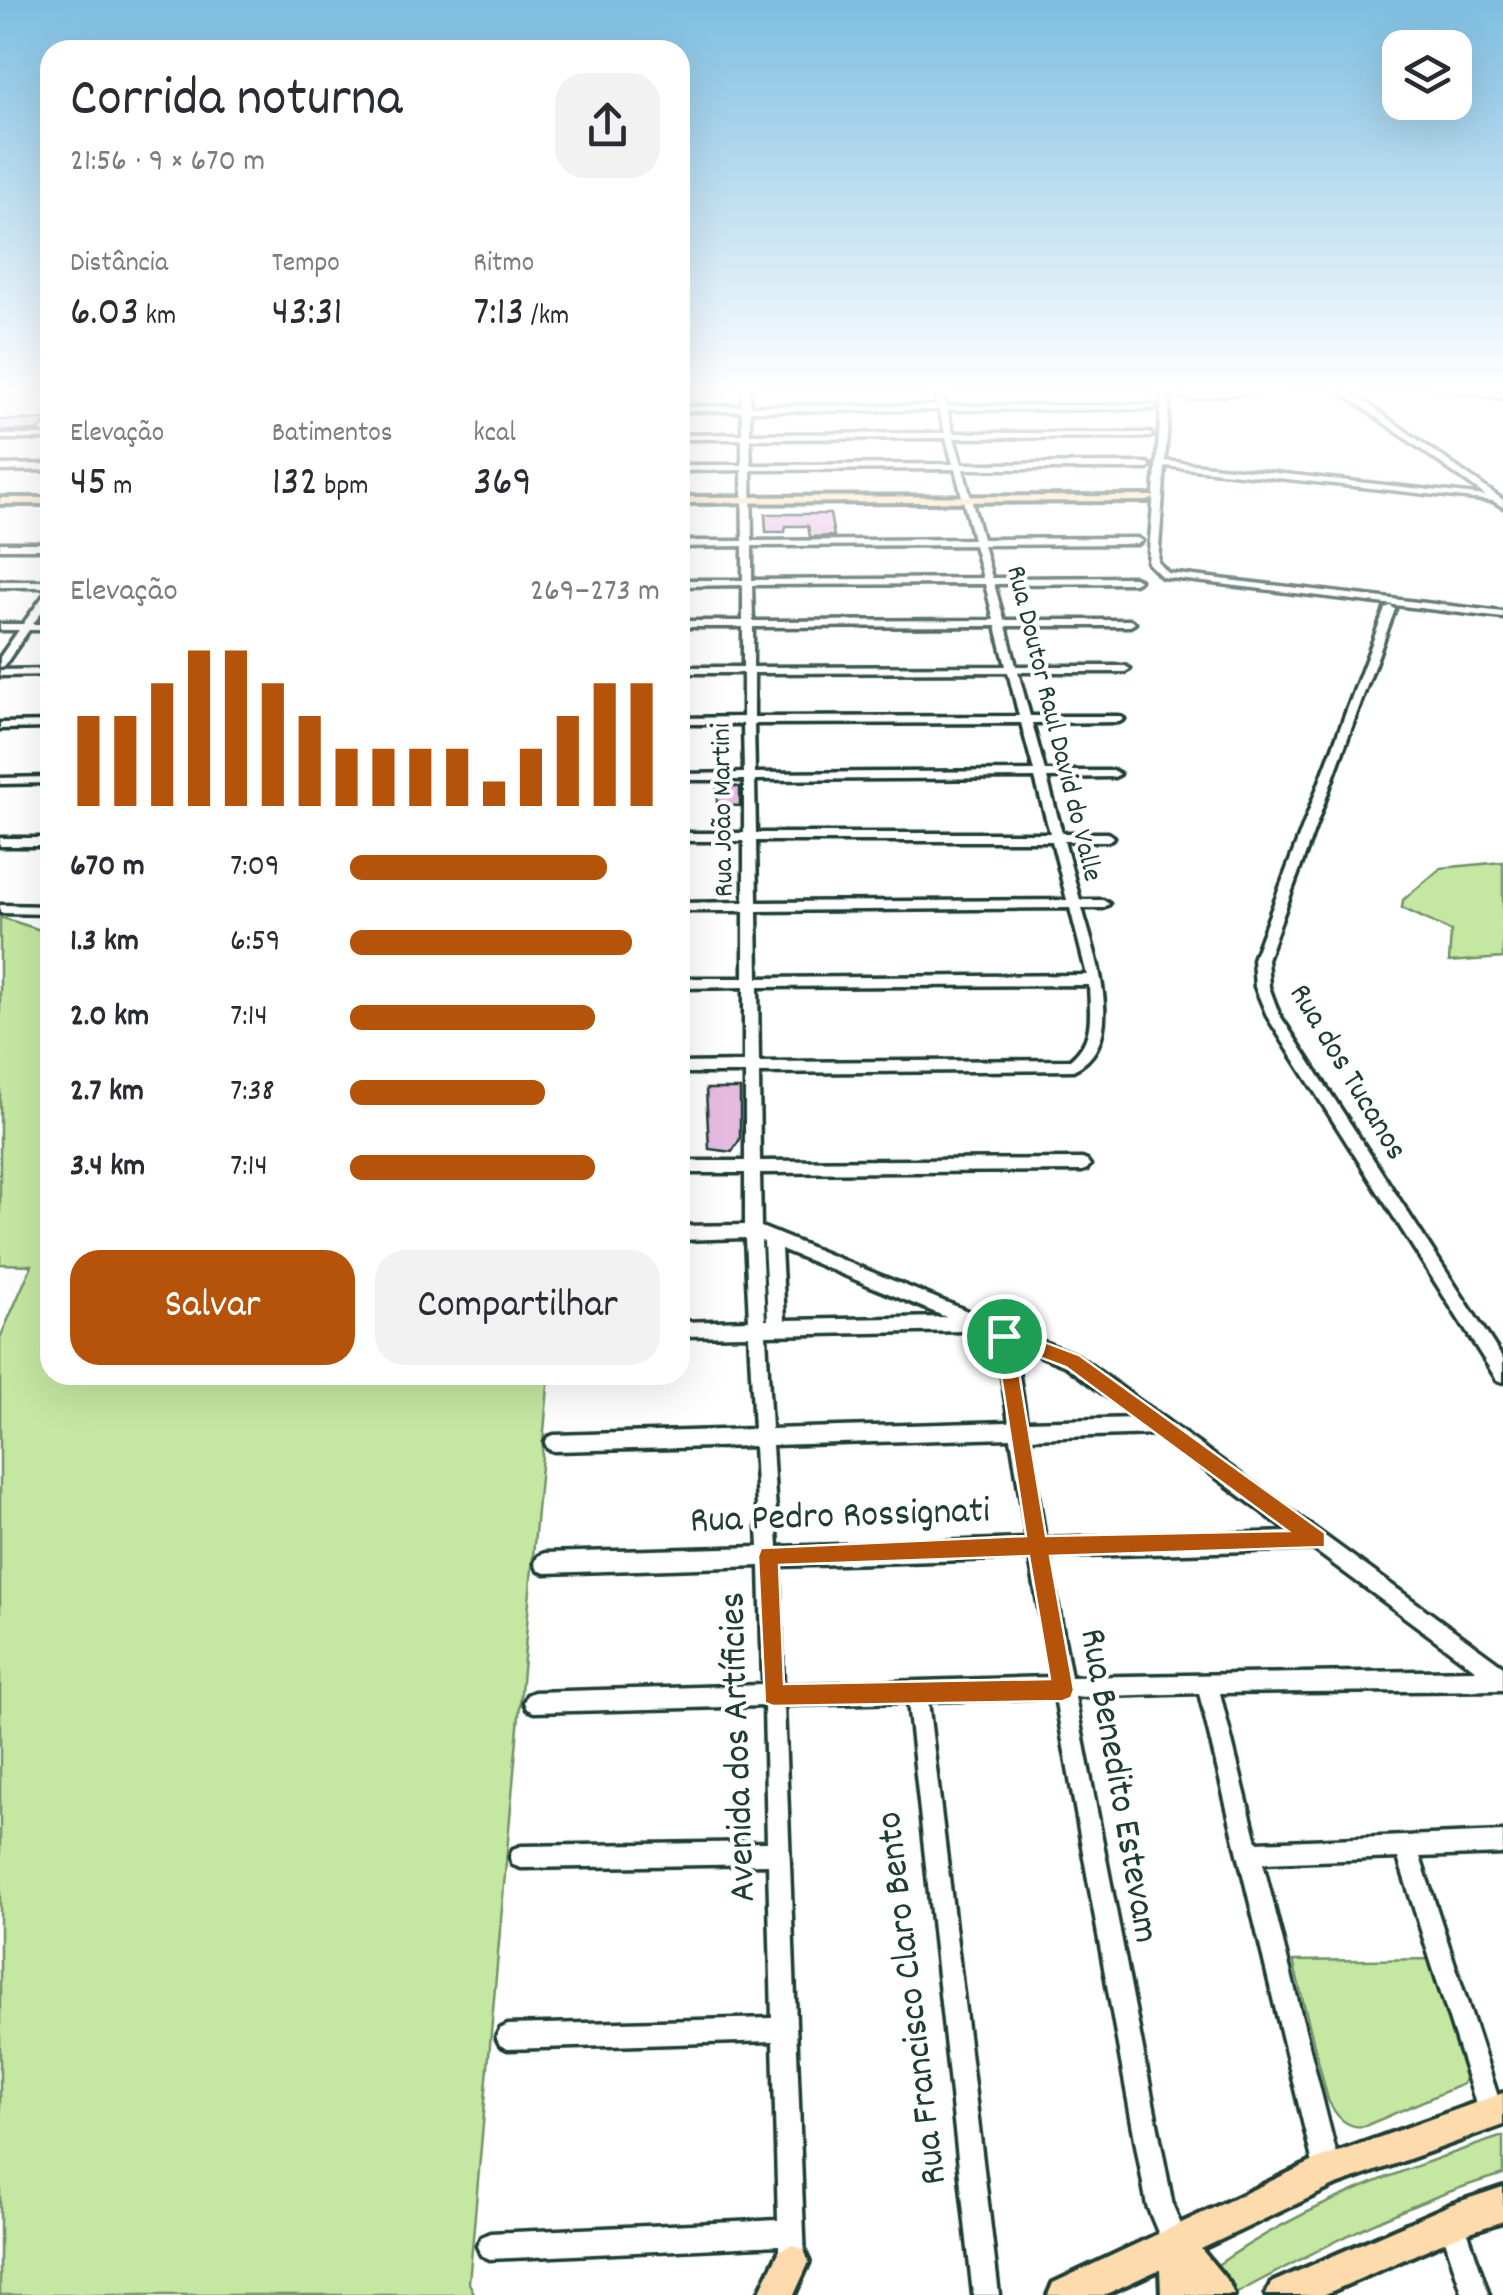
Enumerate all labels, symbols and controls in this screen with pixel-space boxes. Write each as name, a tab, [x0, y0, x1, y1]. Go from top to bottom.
map controls	[1382, 30, 1472, 120]
button: layers	[1382, 30, 1472, 120]
text: Corrida noturna	[70, 63, 402, 142]
button: share	[555, 73, 660, 178]
text: 21:56 · 9 × 670 m	[70, 140, 265, 186]
text: Distância	[70, 245, 168, 285]
text: Tempo	[272, 245, 340, 285]
text: Ritmo	[473, 245, 534, 285]
text: 6.03	[70, 285, 139, 345]
text: 43:31	[272, 285, 343, 345]
text: 7:13	[473, 285, 524, 345]
text: km	[139, 298, 176, 338]
text: /km	[524, 298, 569, 338]
text: Elevação	[70, 415, 164, 455]
text: Batimentos	[272, 415, 393, 455]
text: kcal	[473, 415, 516, 455]
text: 45	[70, 455, 107, 515]
text: 132	[272, 455, 318, 515]
text: 369	[473, 455, 532, 515]
text: m	[107, 468, 133, 508]
text: bpm	[318, 468, 369, 508]
street label: Rua Doutor Raul David do Valle	[993, 562, 1111, 886]
text: Elevação	[70, 570, 178, 616]
text: 269–273 m	[530, 570, 660, 616]
street label: Rua João Martini	[703, 723, 747, 897]
text: 670 m	[70, 845, 145, 891]
text: 7:09	[230, 845, 280, 891]
text: 1.3 km	[70, 920, 139, 966]
text: 6:59	[230, 920, 280, 966]
street label: Rua dos Tucanos	[1275, 976, 1417, 1170]
text: 2.0 km	[70, 995, 149, 1041]
text: 7:14	[230, 995, 268, 1041]
text: 2.7 km	[70, 1070, 144, 1116]
text: 7:38	[230, 1070, 275, 1116]
text: 3.4 km	[70, 1145, 145, 1191]
text: 7:14	[230, 1145, 268, 1191]
button: Salvar	[70, 1250, 355, 1365]
button: Compartilhar	[375, 1250, 660, 1365]
pin	[962, 1294, 1047, 1379]
icon: arrive	[977, 1309, 1032, 1364]
street label: Rua Pedro Rossignati	[689, 1485, 991, 1551]
street label: Avenida dos Artíficies	[707, 1591, 773, 1903]
street label: Rua Benedito Estevam	[1062, 1624, 1172, 1948]
street label: Rua Francisco Claro Bento	[864, 1808, 964, 2188]

